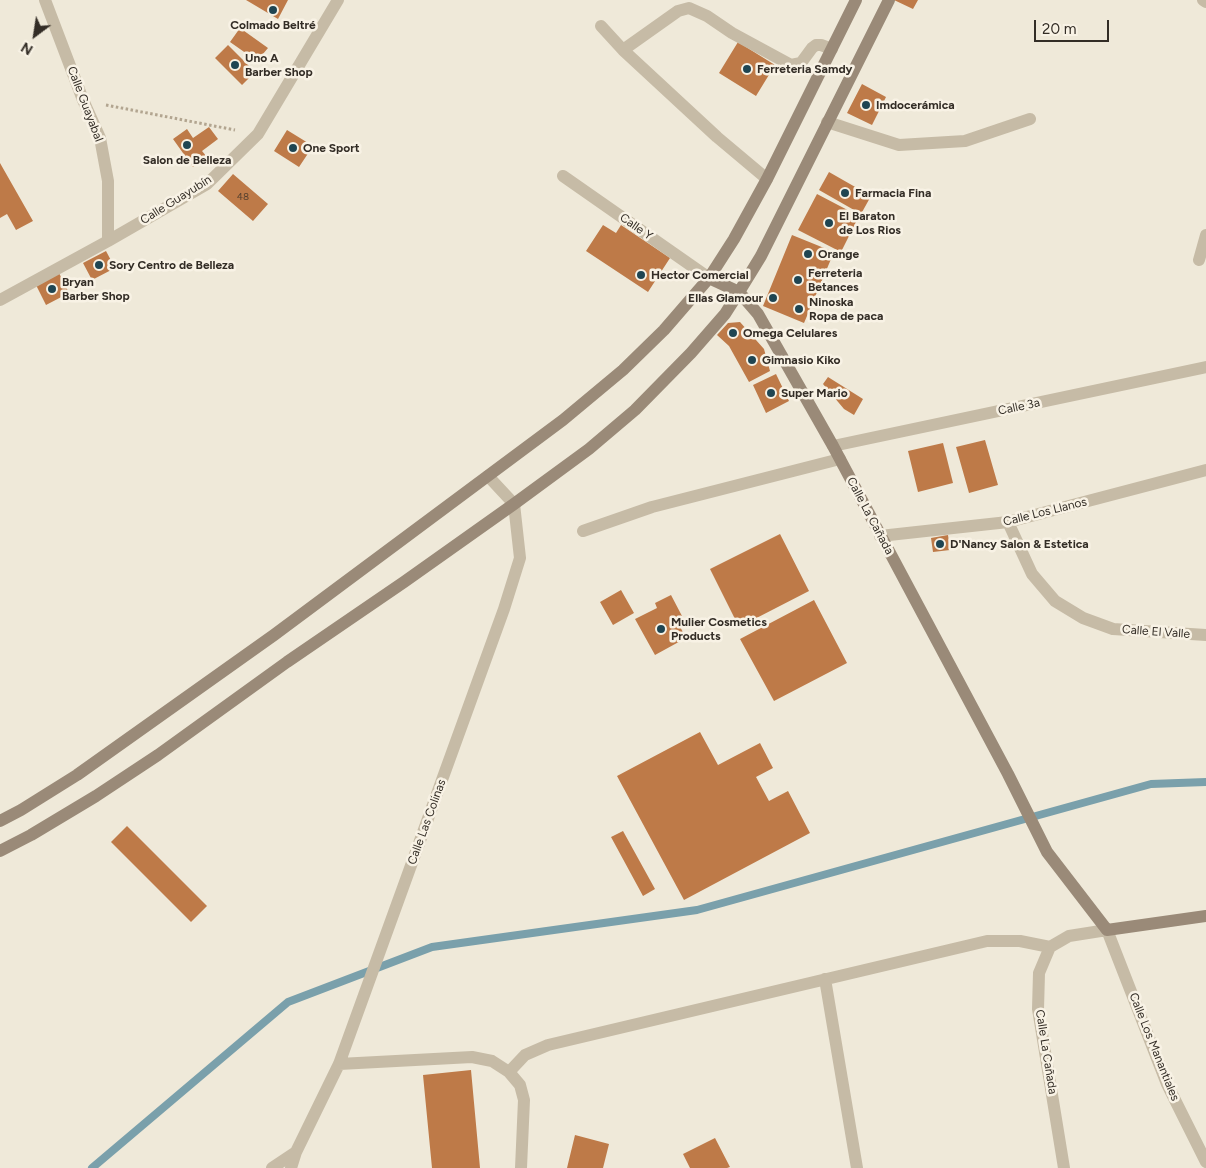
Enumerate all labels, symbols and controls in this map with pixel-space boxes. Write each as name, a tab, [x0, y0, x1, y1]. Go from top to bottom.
marker: Colmado Beltré	[267, 4, 279, 16]
north arrow	[10, 10, 60, 60]
scale bar	[1036, 10, 1111, 42]
place label: Colmado Beltré	[230, 18, 316, 32]
text: 20 m	[1042, 20, 1076, 38]
text: N	[18, 38, 36, 58]
place label: Uno A Barber Shop	[245, 51, 313, 79]
marker: Uno A Barber Shop	[229, 59, 241, 71]
place label: Ferreteria Samdy	[757, 62, 852, 76]
marker: Ferreteria Samdy	[741, 63, 753, 75]
street label: Calle Guayabal	[64, 64, 106, 144]
place label: Imdocerámica	[876, 98, 955, 112]
marker: Imdocerámica	[860, 99, 872, 111]
marker: Salon de Belleza	[181, 139, 193, 151]
place label: One Sport	[303, 141, 360, 155]
marker: One Sport	[287, 142, 299, 154]
place label: Salon de Belleza	[143, 153, 231, 167]
street label: Calle Guayubín	[138, 172, 214, 228]
place label: Farmacia Fina	[855, 186, 931, 200]
marker: Farmacia Fina	[839, 187, 851, 199]
house number: 48	[237, 191, 249, 203]
place label: El Baraton de Los Rios	[839, 209, 901, 237]
street label: Calle Y	[617, 211, 655, 243]
marker: El Baraton de Los Rios	[823, 217, 835, 229]
place label: Orange	[818, 247, 859, 261]
marker: Orange	[802, 248, 814, 260]
place label: Sory Centro de Belleza	[109, 258, 234, 272]
marker: Sory Centro de Belleza	[93, 259, 105, 271]
place label: Ferreteria Betances	[808, 266, 862, 294]
place label: Hector Comercial	[651, 268, 749, 282]
marker: Hector Comercial	[635, 269, 647, 281]
marker: Ferreteria Betances	[792, 274, 804, 286]
place label: Bryan Barber Shop	[62, 275, 130, 303]
marker: Bryan Barber Shop	[46, 283, 58, 295]
place label: Ellas Glamour	[688, 291, 763, 305]
marker: Ellas Glamour	[767, 292, 779, 304]
place label: Ninoska Ropa de paca	[809, 295, 883, 323]
marker: Ninoska Ropa de paca	[793, 303, 805, 315]
place label: Omega Celulares	[743, 326, 837, 340]
marker: Omega Celulares	[727, 327, 739, 339]
place label: Gimnasio Kiko	[762, 353, 841, 367]
marker: Gimnasio Kiko	[746, 354, 758, 366]
place label: Super Mario	[781, 386, 848, 400]
marker: Super Mario	[765, 387, 777, 399]
street label: Calle 3a	[997, 396, 1041, 418]
street label: Calle La Cañada	[844, 475, 896, 557]
street label: Calle Los Llanos	[1002, 495, 1088, 529]
place label: D'Nancy Salon & Estetica	[950, 537, 1089, 551]
marker: D'Nancy Salon & Estetica	[934, 538, 946, 550]
place label: Mulier Cosmetics Products	[671, 615, 767, 643]
street label: Calle El Valle	[1122, 622, 1190, 642]
marker: Mulier Cosmetics Products	[655, 623, 667, 635]
street label: Calle Las Colinas	[405, 777, 449, 867]
street label: Calle Los Manantiales	[1126, 991, 1182, 1103]
street label: Calle La Cañada	[1032, 1009, 1060, 1095]

